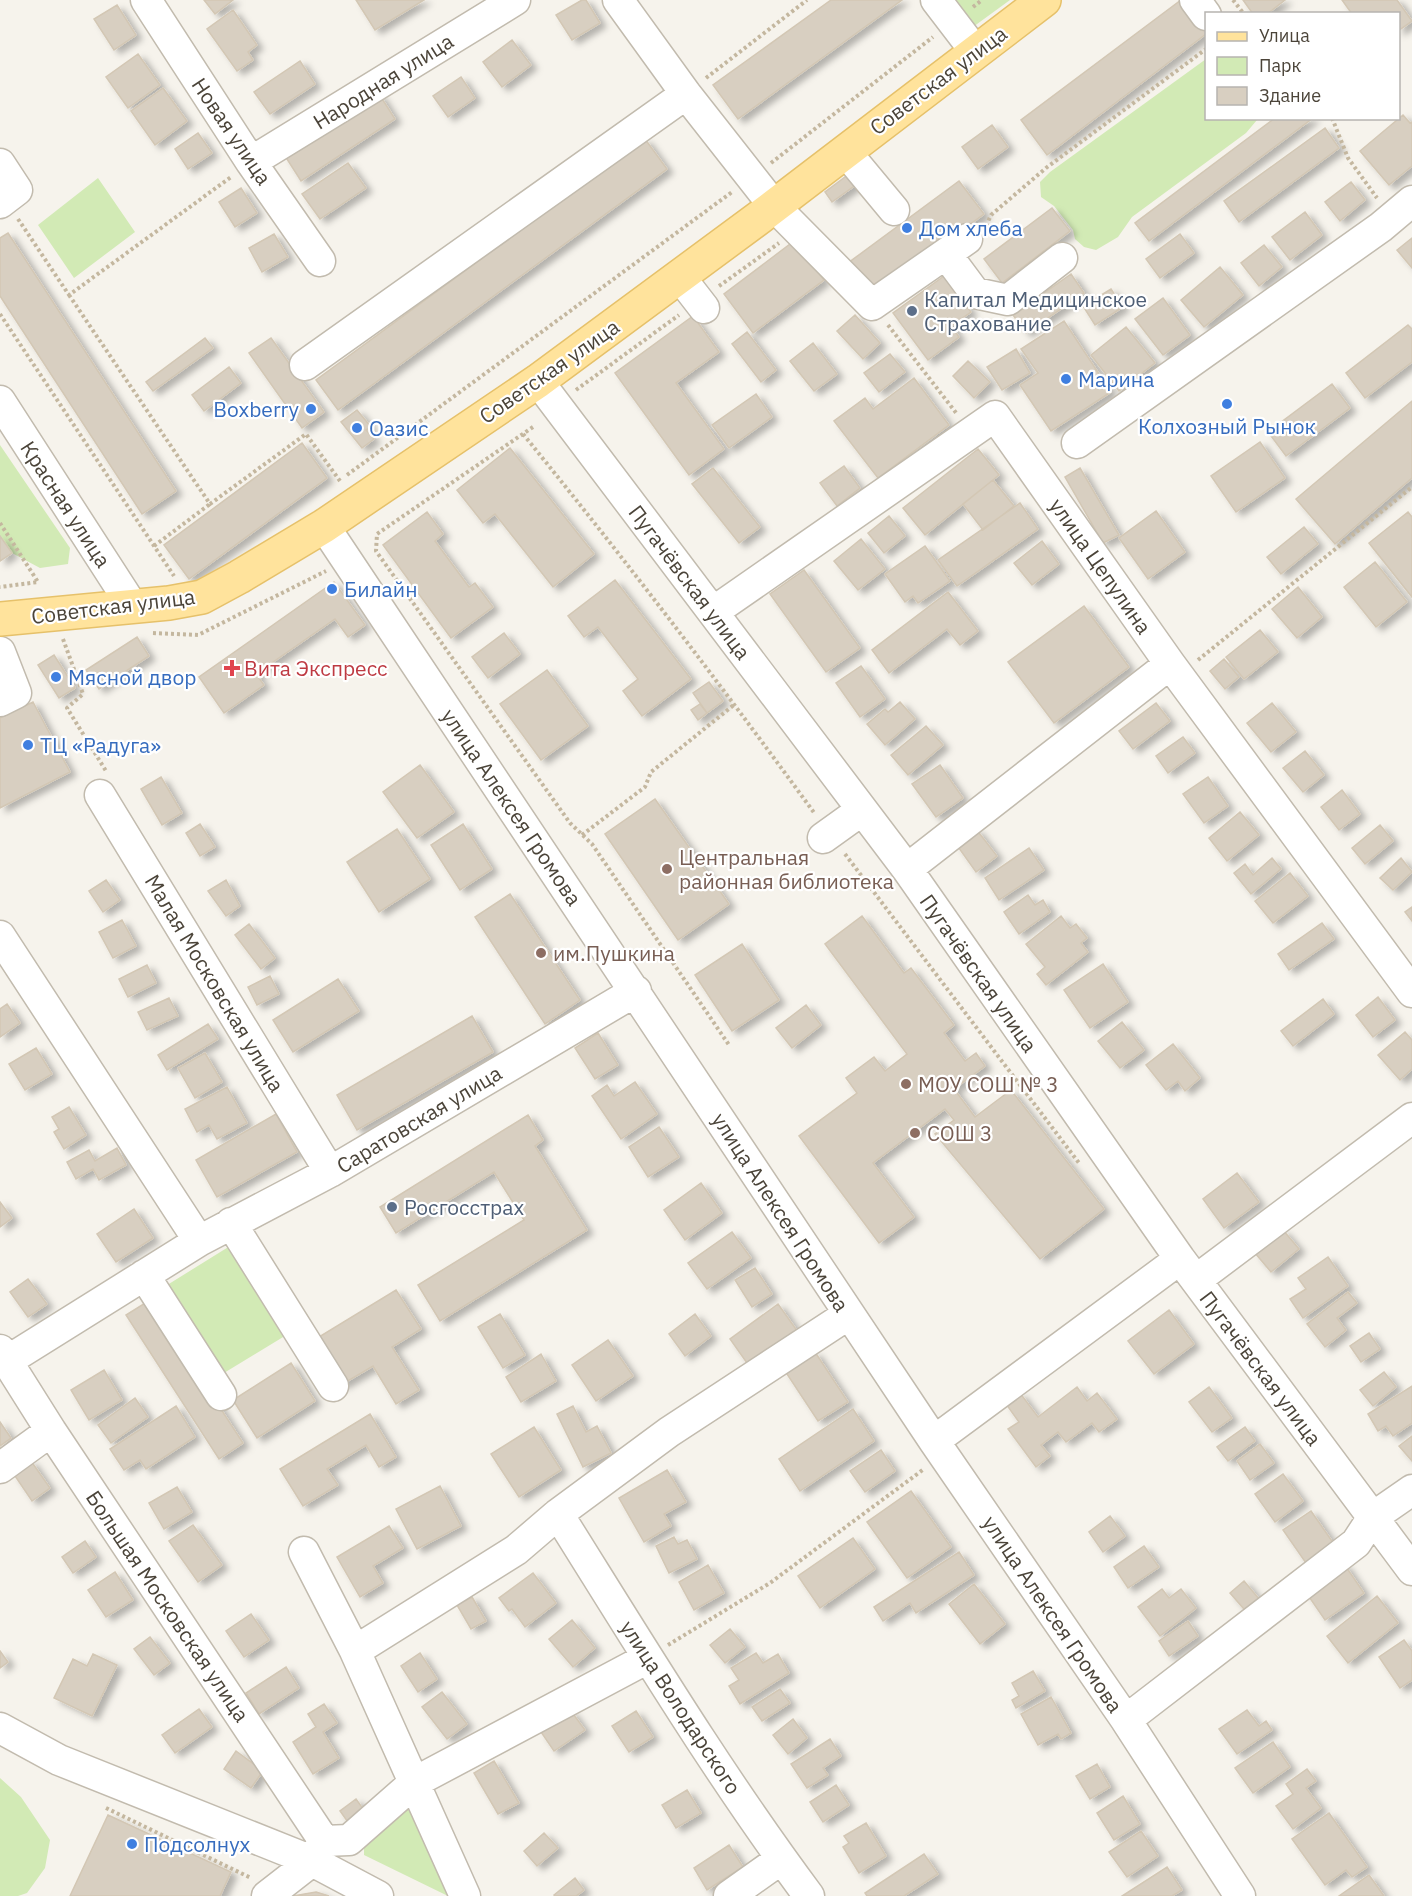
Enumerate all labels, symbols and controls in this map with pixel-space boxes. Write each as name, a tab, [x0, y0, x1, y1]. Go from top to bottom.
legend	[1205, 12, 1400, 120]
street label: Советская улица	[864, 19, 1012, 141]
text: Улица	[1259, 24, 1310, 47]
street label: Народная улица	[308, 27, 458, 135]
text: Парк	[1259, 54, 1302, 77]
street label: Новая улица	[186, 72, 278, 190]
text: Здание	[1259, 84, 1321, 107]
place label: Дом хлеба	[919, 214, 1023, 242]
marker: Дом хлеба	[900, 221, 914, 235]
place label: Капитал Медицинское Страхование	[924, 285, 1147, 337]
marker: Капитал Медицинское Страхование	[905, 304, 919, 318]
street label: Советская улица	[473, 312, 625, 430]
place label: Марина	[1078, 365, 1154, 393]
marker: Марина	[1059, 372, 1073, 386]
place label: Boxberry	[213, 395, 300, 423]
marker: Колхозный Рынок	[1220, 397, 1234, 411]
marker: Boxberry	[304, 402, 318, 416]
place label: Колхозный Рынок	[1138, 412, 1316, 440]
place label: Оазис	[369, 414, 429, 442]
marker: Оазис	[350, 421, 364, 435]
street label: Красная улица	[15, 435, 117, 573]
street label: улица Цепулина	[1044, 493, 1158, 639]
street label: Пугачёвская улица	[623, 499, 757, 665]
place label: Билайн	[344, 575, 417, 603]
street label: Советская улица	[29, 582, 197, 630]
marker: Билайн	[325, 582, 339, 596]
place label: Вита Экспресс	[244, 654, 388, 682]
marker: Вита Экспресс	[225, 661, 239, 675]
place label: Мясной двор	[68, 663, 196, 691]
marker: Мясной двор	[49, 670, 63, 684]
street label: улица Алексея Громова	[436, 703, 588, 911]
place label: ТЦ «Радуга»	[40, 731, 161, 759]
marker: ТЦ «Радуга»	[21, 738, 35, 752]
place label: Центральная районная библиотека	[679, 843, 894, 895]
marker: Центральная районная библиотека	[660, 862, 674, 876]
street label: Малая Московская улица	[139, 869, 291, 1097]
street label: Пугачёвская улица	[914, 888, 1044, 1058]
place label: им.Пушкина	[553, 939, 675, 967]
marker: им.Пушкина	[534, 946, 548, 960]
street label: Саратовская улица	[331, 1059, 507, 1179]
place label: МОУ СОШ № 3	[918, 1070, 1059, 1098]
marker: МОУ СОШ № 3	[899, 1077, 913, 1091]
street label: улица Алексея Громова	[706, 1107, 856, 1317]
place label: СОШ 3	[927, 1119, 992, 1147]
marker: СОШ 3	[908, 1126, 922, 1140]
place label: Росгосстрах	[404, 1193, 525, 1221]
marker: Росгосстрах	[385, 1200, 399, 1214]
street label: Пугачёвская улица	[1194, 1285, 1328, 1451]
street label: Большая Московская улица	[80, 1485, 256, 1727]
street label: улица Алексея Громова	[977, 1510, 1129, 1718]
street label: улица Володарского	[614, 1615, 748, 1799]
place label: Подсолнух	[144, 1830, 251, 1858]
marker: Подсолнух	[125, 1837, 139, 1851]

